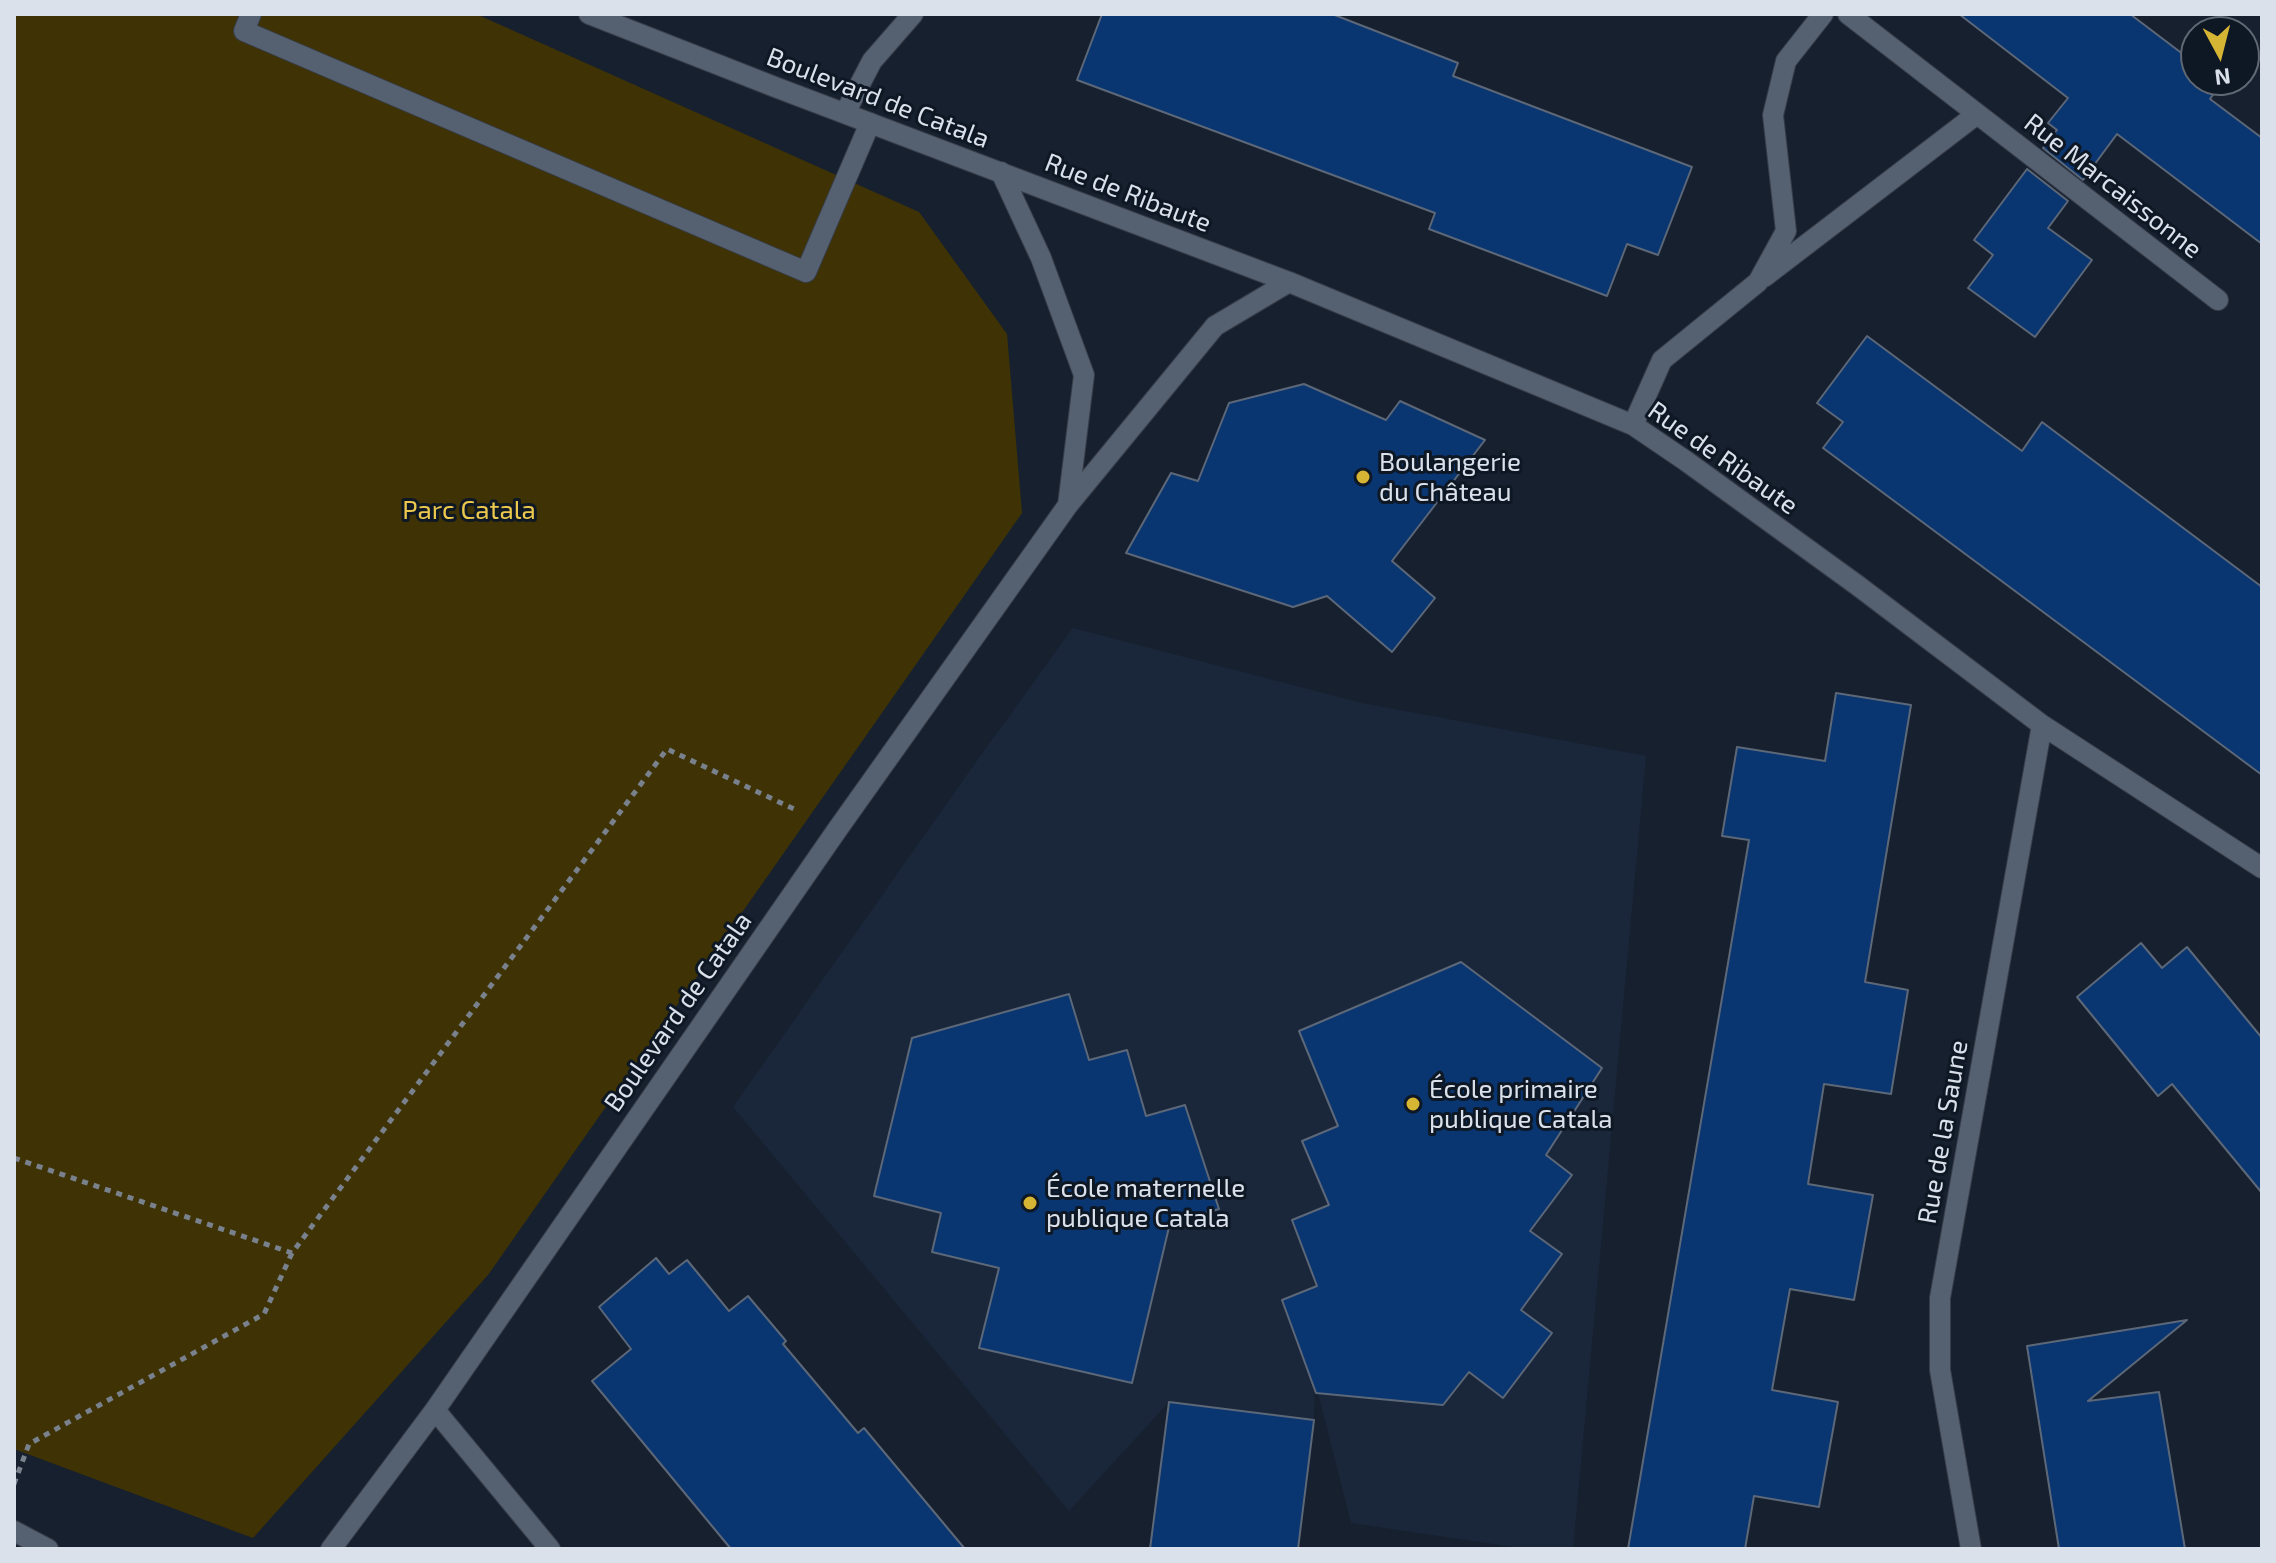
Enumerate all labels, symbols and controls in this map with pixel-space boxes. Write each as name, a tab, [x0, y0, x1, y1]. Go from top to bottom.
north arrow	[2180, 16, 2260, 96]
street label: Boulevard de Catala	[762, 41, 994, 155]
text: N	[2213, 64, 2232, 92]
street label: Rue Marcaissonne	[2018, 107, 2208, 265]
street label: Rue de Ribaute	[1040, 147, 1216, 239]
street label: Rue de Ribaute	[1642, 395, 1804, 521]
place label: Boulangerie du Château	[1379, 446, 1521, 508]
marker: Boulangerie du Château	[1354, 468, 1372, 486]
park label: Parc Catala	[402, 494, 536, 526]
street label: Boulevard de Catala	[598, 906, 758, 1118]
street label: Rue de la Saune	[1912, 1038, 1974, 1226]
place label: École primaire publique Catala	[1429, 1073, 1613, 1134]
marker: École primaire publique Catala	[1404, 1095, 1422, 1113]
place label: École maternelle publique Catala	[1046, 1172, 1245, 1234]
marker: École maternelle publique Catala	[1021, 1194, 1039, 1212]

